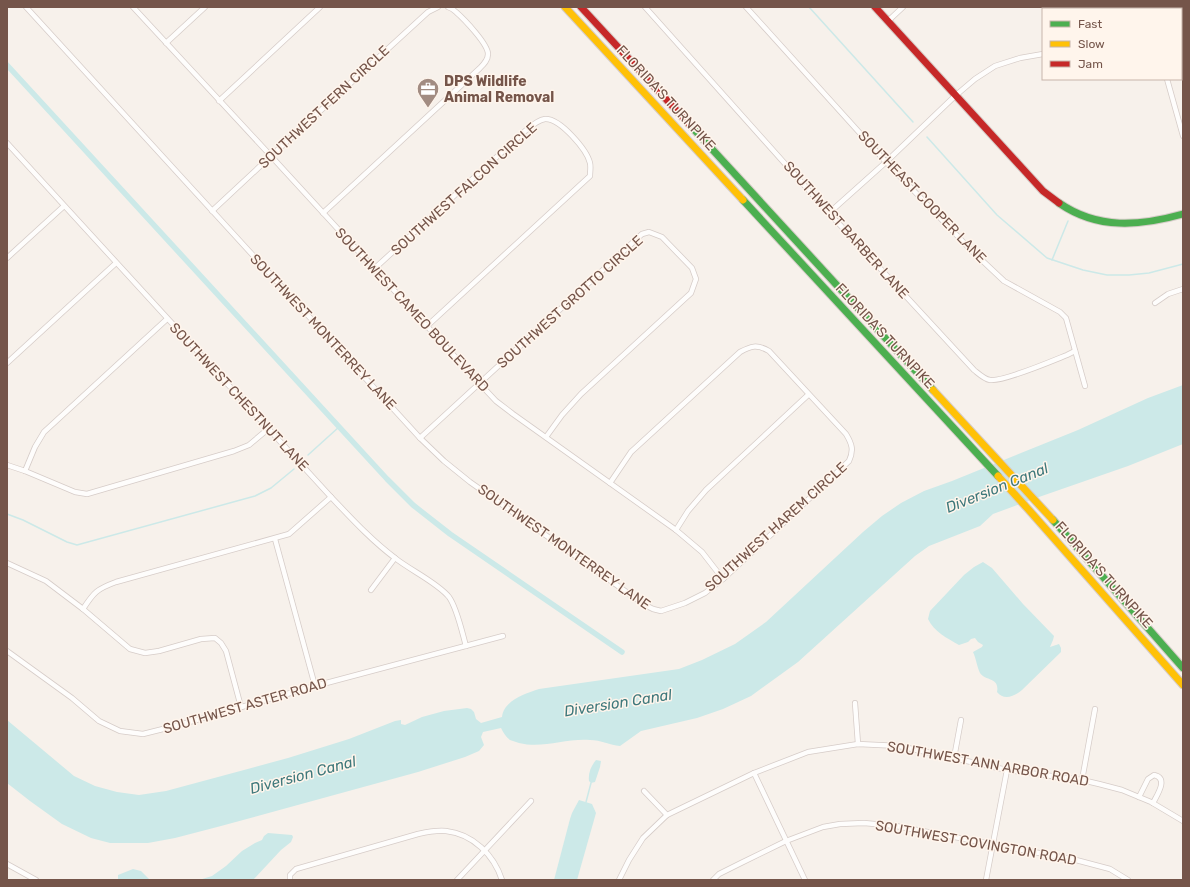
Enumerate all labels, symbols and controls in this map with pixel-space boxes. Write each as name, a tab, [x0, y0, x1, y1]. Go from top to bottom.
legend	[1042, 8, 1182, 80]
text: Fast	[1078, 17, 1102, 31]
text: Slow	[1078, 37, 1105, 51]
street label: SOUTHWEST FERN CIRCLE	[255, 42, 393, 172]
street label: FLORIDA'S TURNPIKE	[613, 42, 719, 154]
text: Jam	[1078, 57, 1103, 71]
place label: DPS Wildlife Animal Removal	[444, 73, 554, 106]
office icon: DPS Wildlife Animal Removal	[415, 76, 441, 109]
street label: SOUTHWEST FALCON CIRCLE	[388, 119, 540, 259]
street label: SOUTHEAST COOPER LANE	[854, 127, 990, 267]
street label: SOUTHWEST BARBER LANE	[780, 158, 912, 302]
street label: SOUTHWEST CAMEO BOULEVARD	[331, 224, 493, 396]
street label: SOUTHWEST GROTTO CIRCLE	[494, 232, 646, 372]
street label: SOUTHWEST MONTERREY LANE	[246, 251, 400, 413]
street label: FLORIDA'S TURNPIKE	[832, 280, 938, 392]
street label: SOUTHWEST CHESTNUT LANE	[166, 319, 312, 475]
street label: SOUTHWEST HAREM CIRCLE	[702, 459, 850, 595]
water label: Diversion Canal	[943, 459, 1051, 517]
street label: SOUTHWEST MONTERREY LANE	[474, 481, 654, 613]
street label: FLORIDA'S TURNPIKE	[1052, 518, 1156, 632]
street label: SOUTHWEST ASTER ROAD	[161, 674, 329, 738]
water label: Diversion Canal	[563, 686, 674, 720]
street label: SOUTHWEST ANN ARBOR ROAD	[886, 738, 1090, 790]
water label: Diversion Canal	[248, 752, 358, 798]
street label: SOUTHWEST COVINGTON ROAD	[874, 817, 1078, 869]

